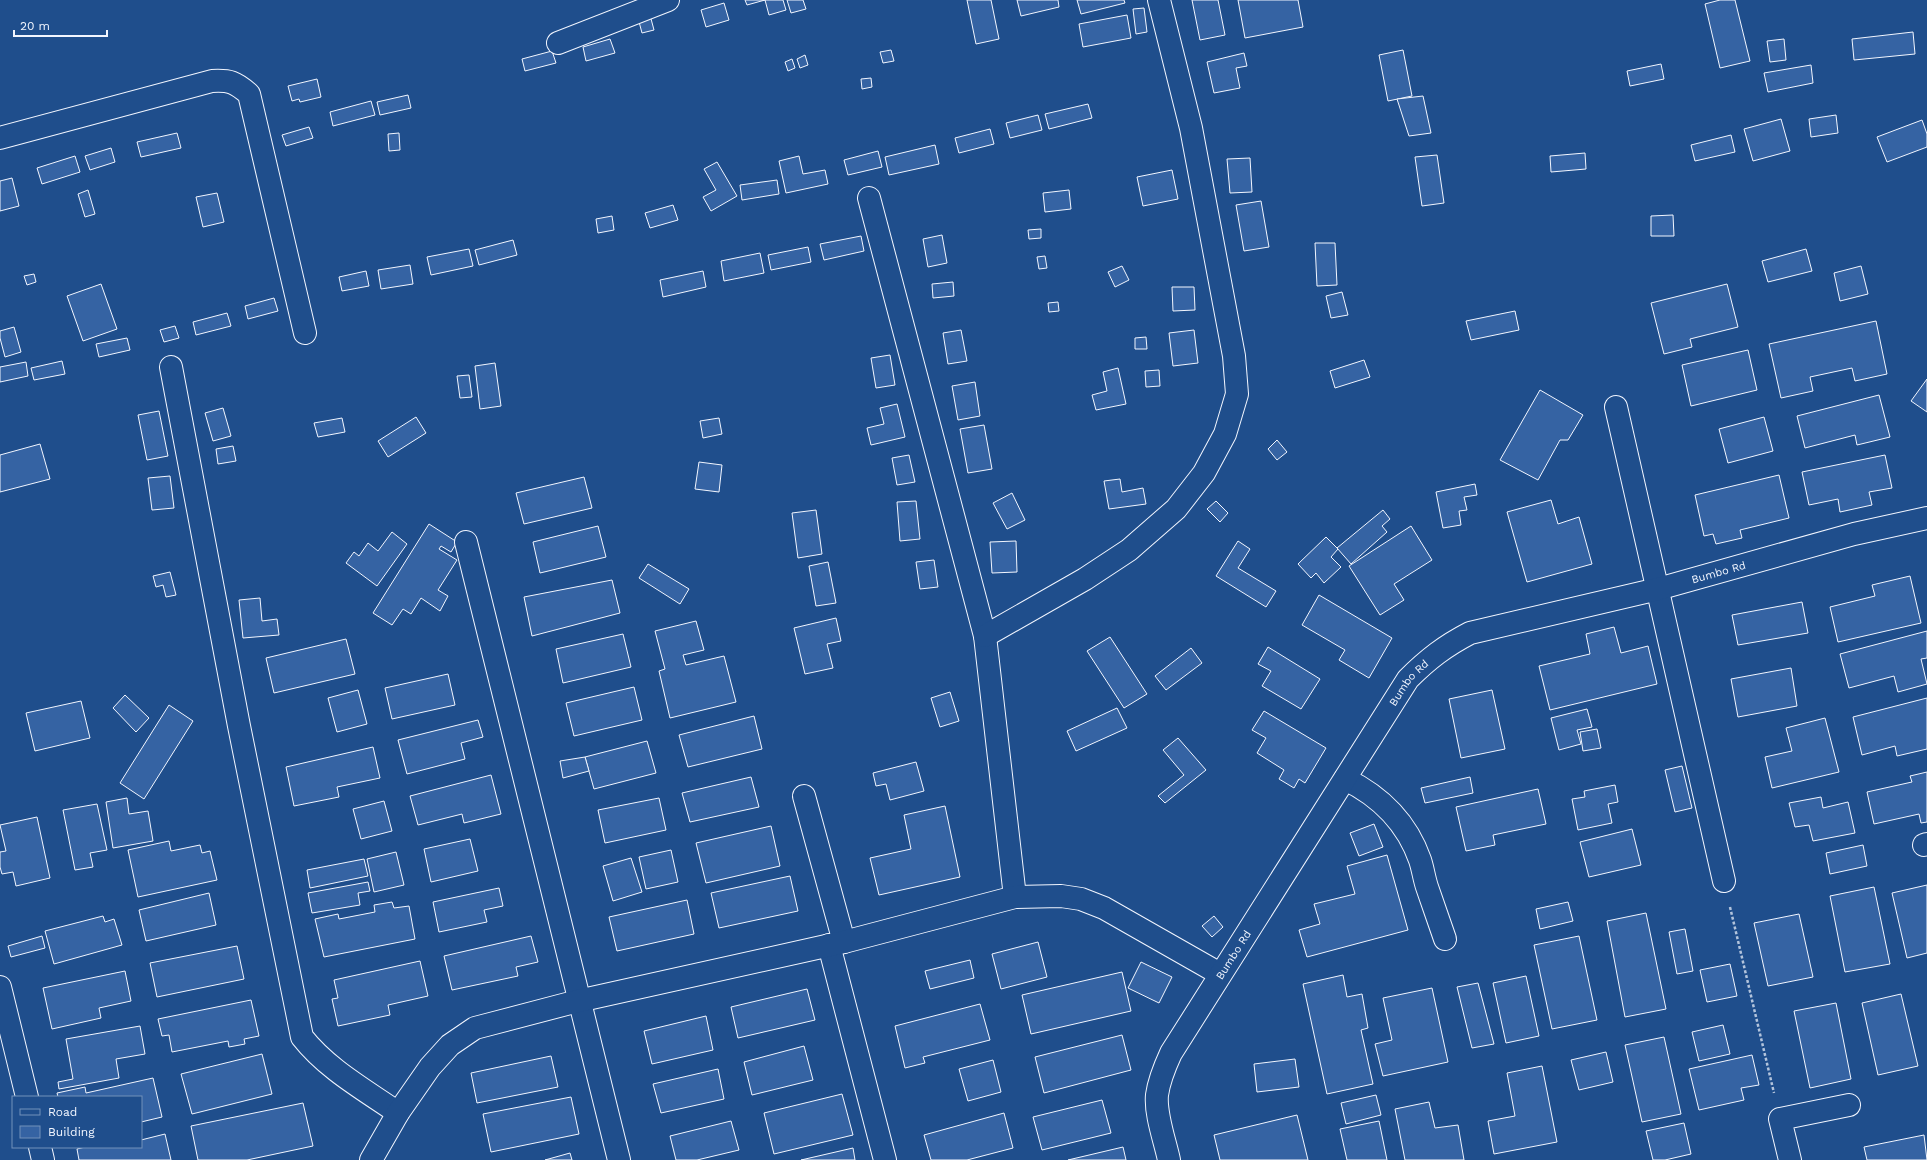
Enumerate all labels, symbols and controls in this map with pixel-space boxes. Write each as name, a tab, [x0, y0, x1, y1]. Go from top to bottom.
scale bar	[14, 12, 107, 38]
text: 20 m	[20, 19, 50, 33]
street label: Bumbo Rd	[1690, 558, 1747, 586]
street label: Bumbo Rd	[1386, 657, 1431, 708]
street label: Bumbo Rd	[1213, 928, 1254, 982]
legend	[12, 1096, 142, 1148]
text: Road	[48, 1105, 77, 1119]
text: Building	[48, 1125, 95, 1139]

